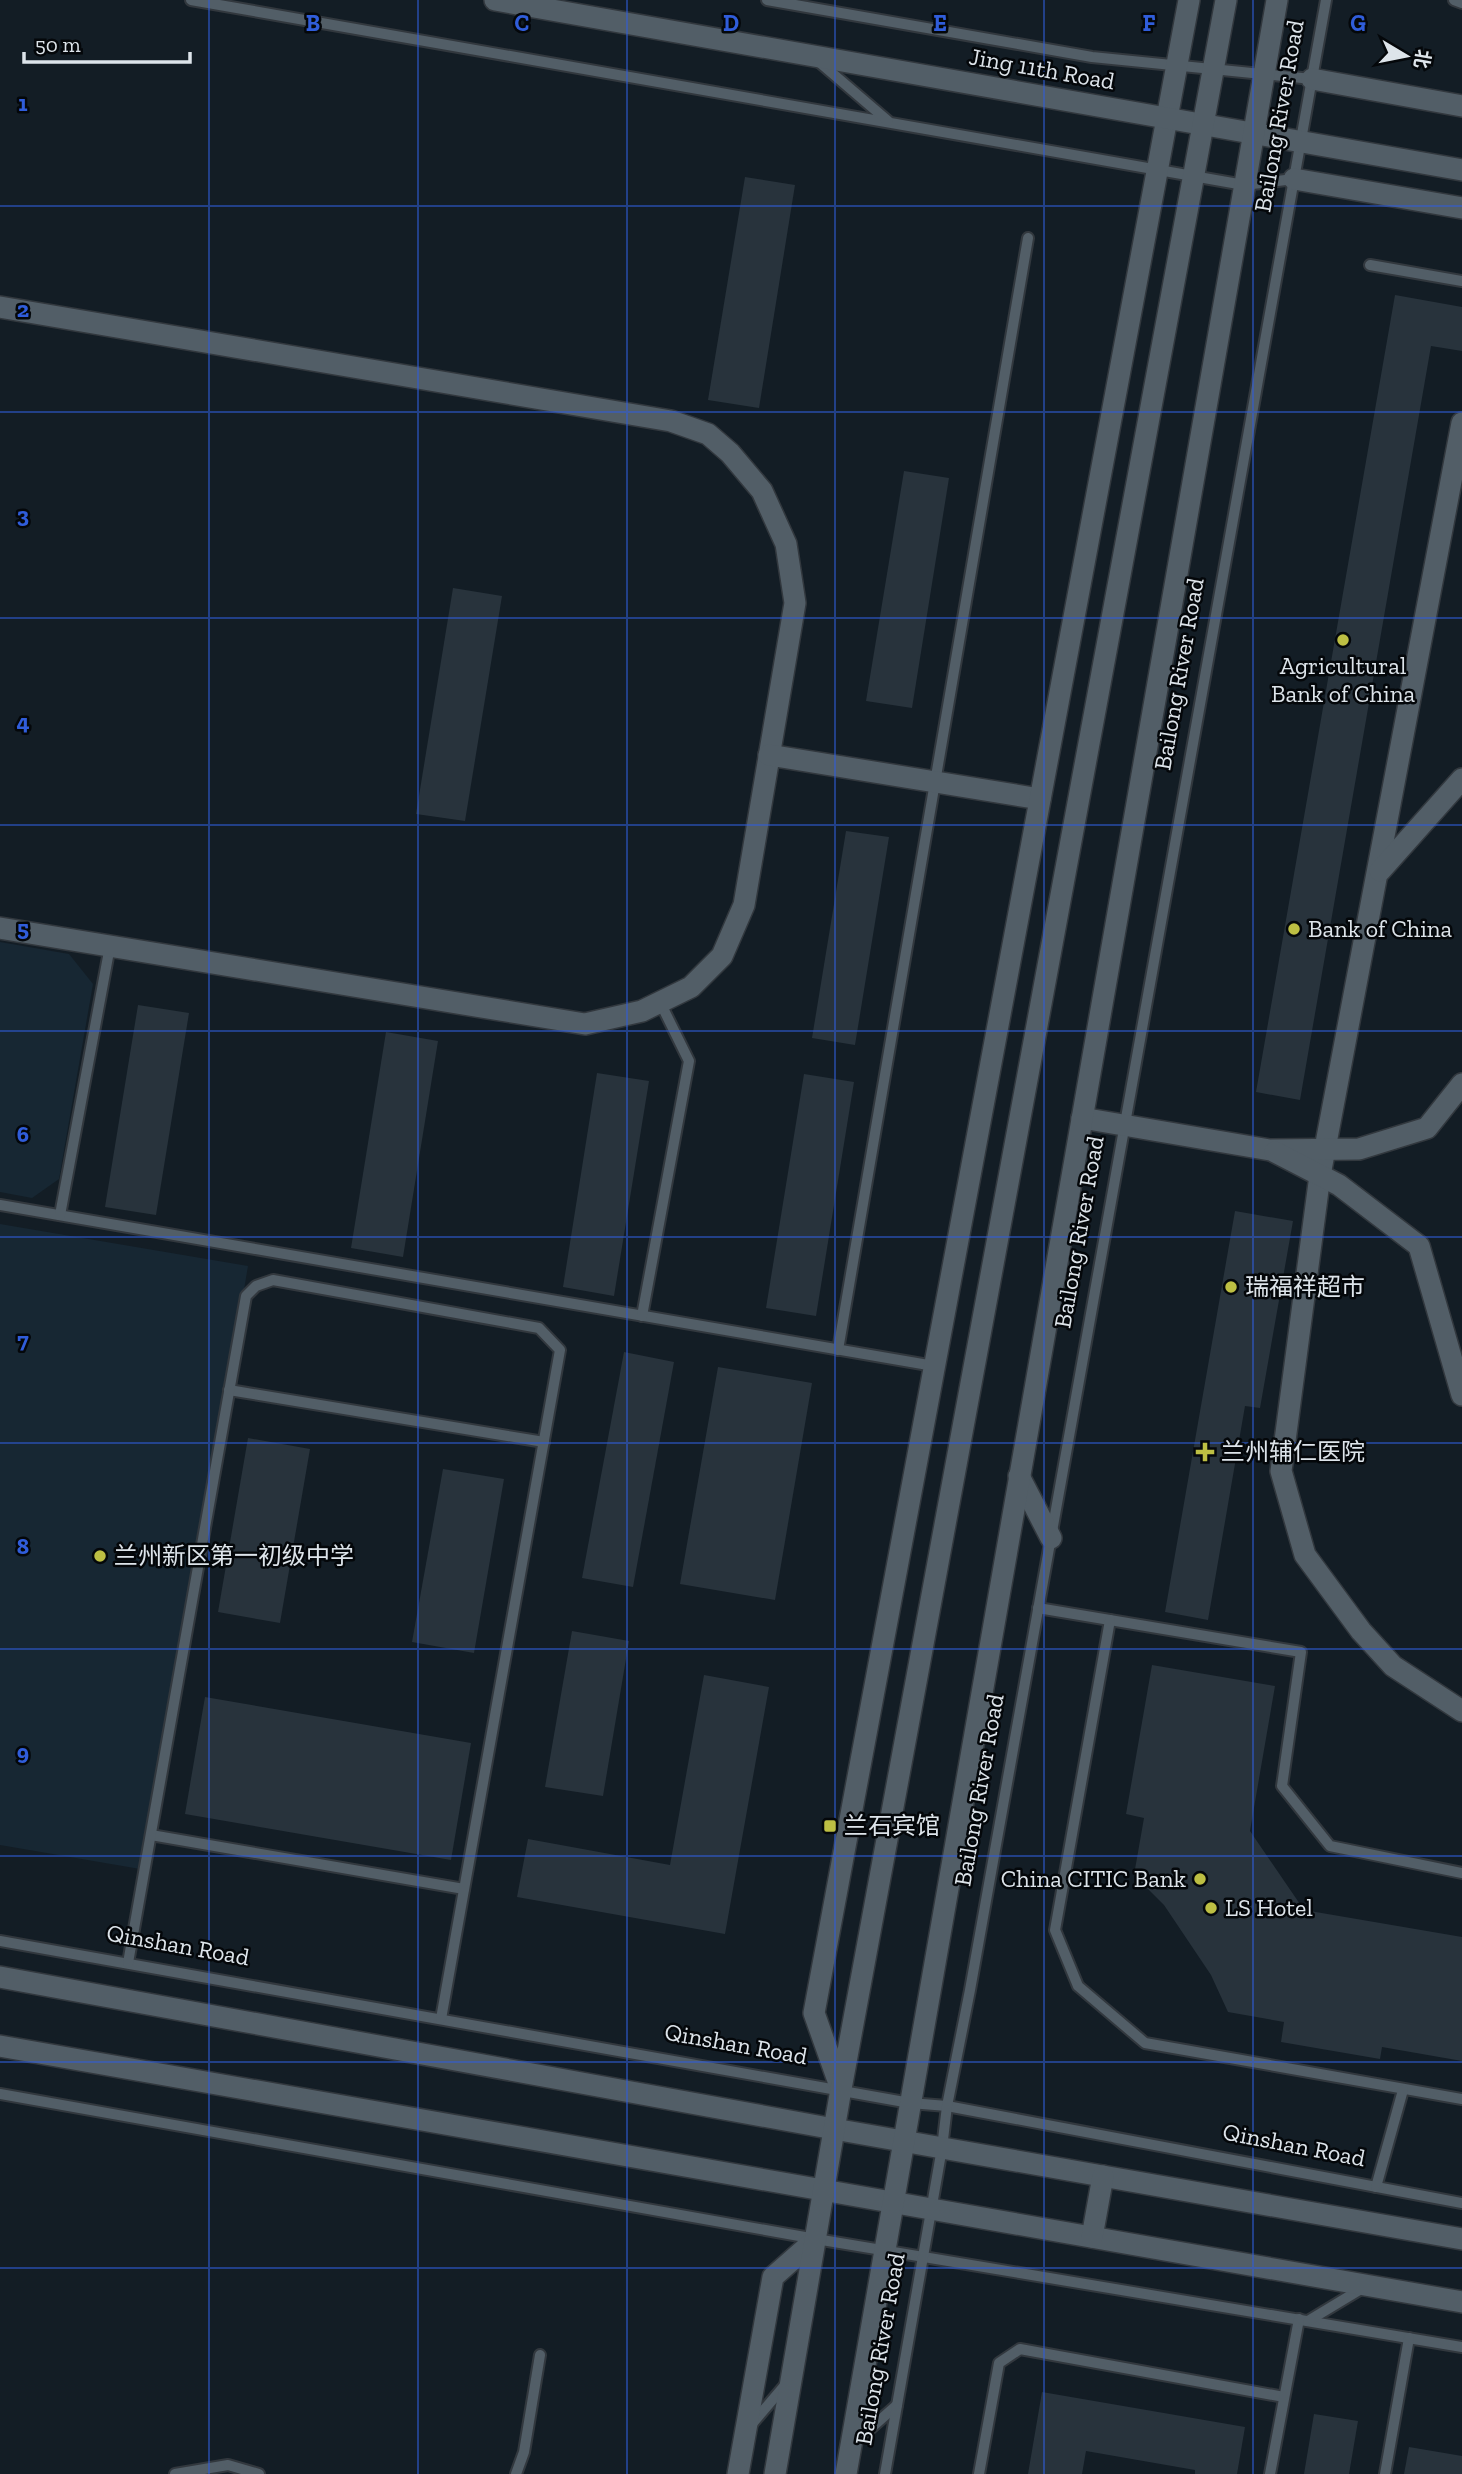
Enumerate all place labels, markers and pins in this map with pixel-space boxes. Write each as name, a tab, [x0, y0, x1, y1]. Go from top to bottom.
marker: Agricultural Bank of China	[1335, 632, 1351, 648]
place label: Agricultural Bank of China	[1271, 651, 1415, 708]
place label: Bank of China	[1308, 914, 1453, 943]
marker: Bank of China	[1286, 921, 1302, 937]
place label: 瑞福祥超市	[1245, 1272, 1365, 1301]
marker: 瑞福祥超市	[1223, 1279, 1239, 1295]
place label: 兰州辅仁医院	[1221, 1437, 1365, 1466]
marker: 兰州辅仁医院	[1195, 1442, 1215, 1462]
place label: 兰州新区第一初级中学	[114, 1541, 354, 1570]
marker: 兰州新区第一初级中学	[92, 1548, 108, 1564]
place label: 兰石宾馆	[844, 1811, 940, 1840]
marker: 兰石宾馆	[822, 1818, 838, 1834]
place label: China CITIC Bank	[1001, 1864, 1187, 1893]
marker: China CITIC Bank	[1192, 1871, 1208, 1887]
place label: LS Hotel	[1225, 1893, 1313, 1922]
marker: LS Hotel	[1203, 1900, 1219, 1916]

